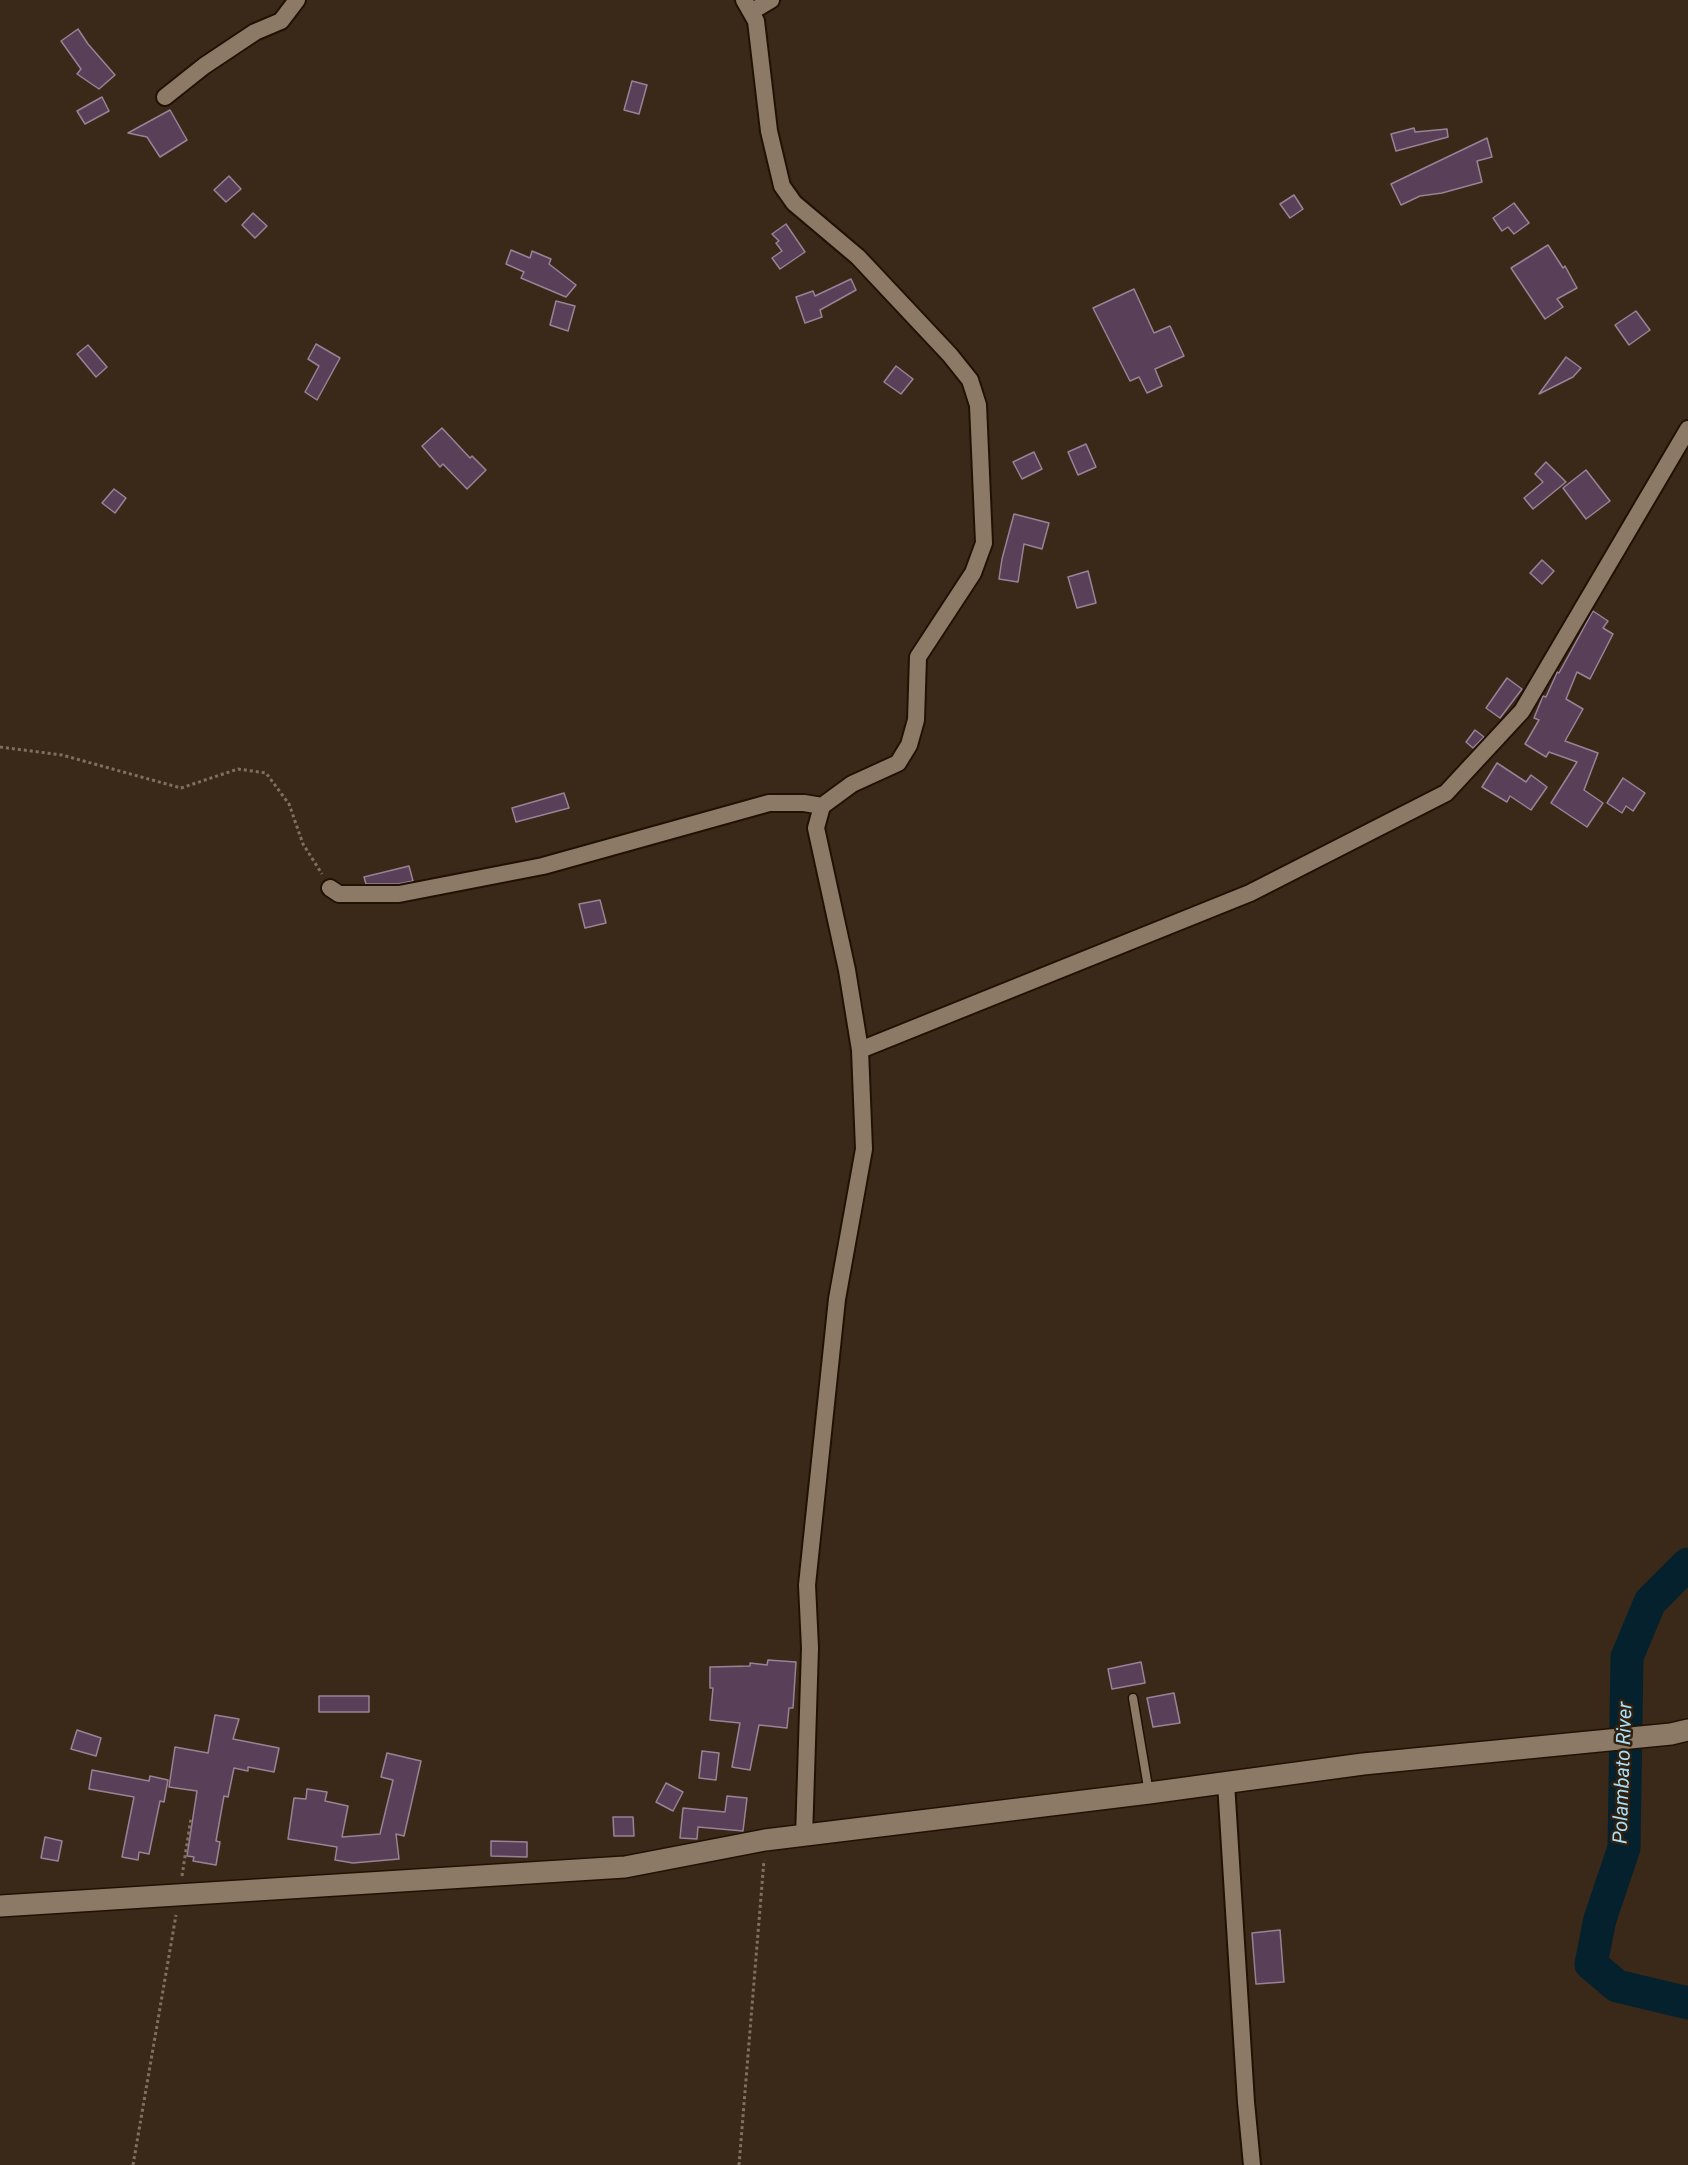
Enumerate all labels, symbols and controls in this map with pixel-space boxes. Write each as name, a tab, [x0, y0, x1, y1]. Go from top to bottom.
water label: Polambato River	[1610, 1702, 1638, 1844]

